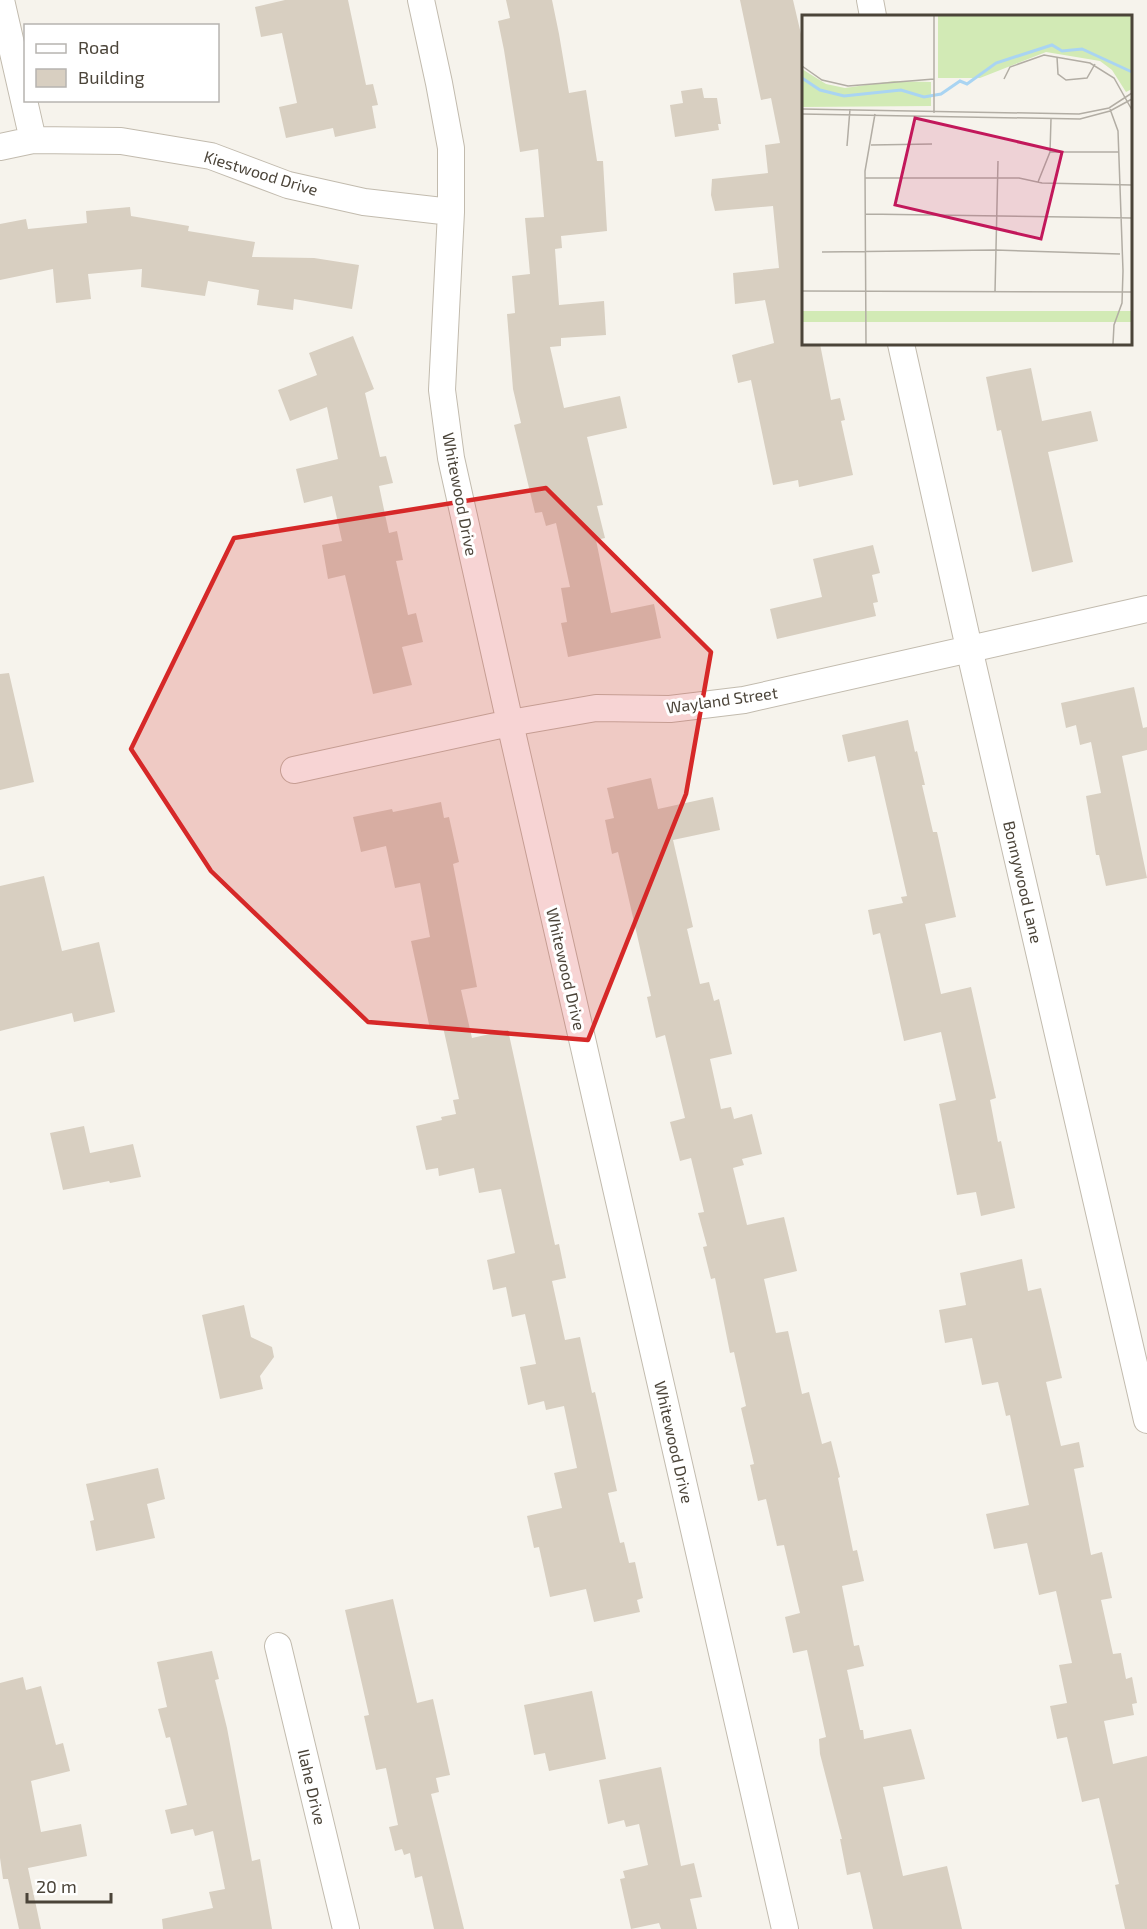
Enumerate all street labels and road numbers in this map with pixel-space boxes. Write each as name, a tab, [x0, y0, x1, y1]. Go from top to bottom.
street label: Kiestwood Drive	[202, 146, 320, 199]
street label: Whitewood Drive	[439, 431, 482, 557]
street label: Wayland Street	[665, 682, 779, 717]
street label: Bonnywood Lane	[1000, 819, 1047, 945]
street label: Whitewood Drive	[543, 906, 590, 1032]
street label: Whitewood Drive	[651, 1379, 698, 1505]
street label: Ilahe Drive	[295, 1747, 330, 1827]

